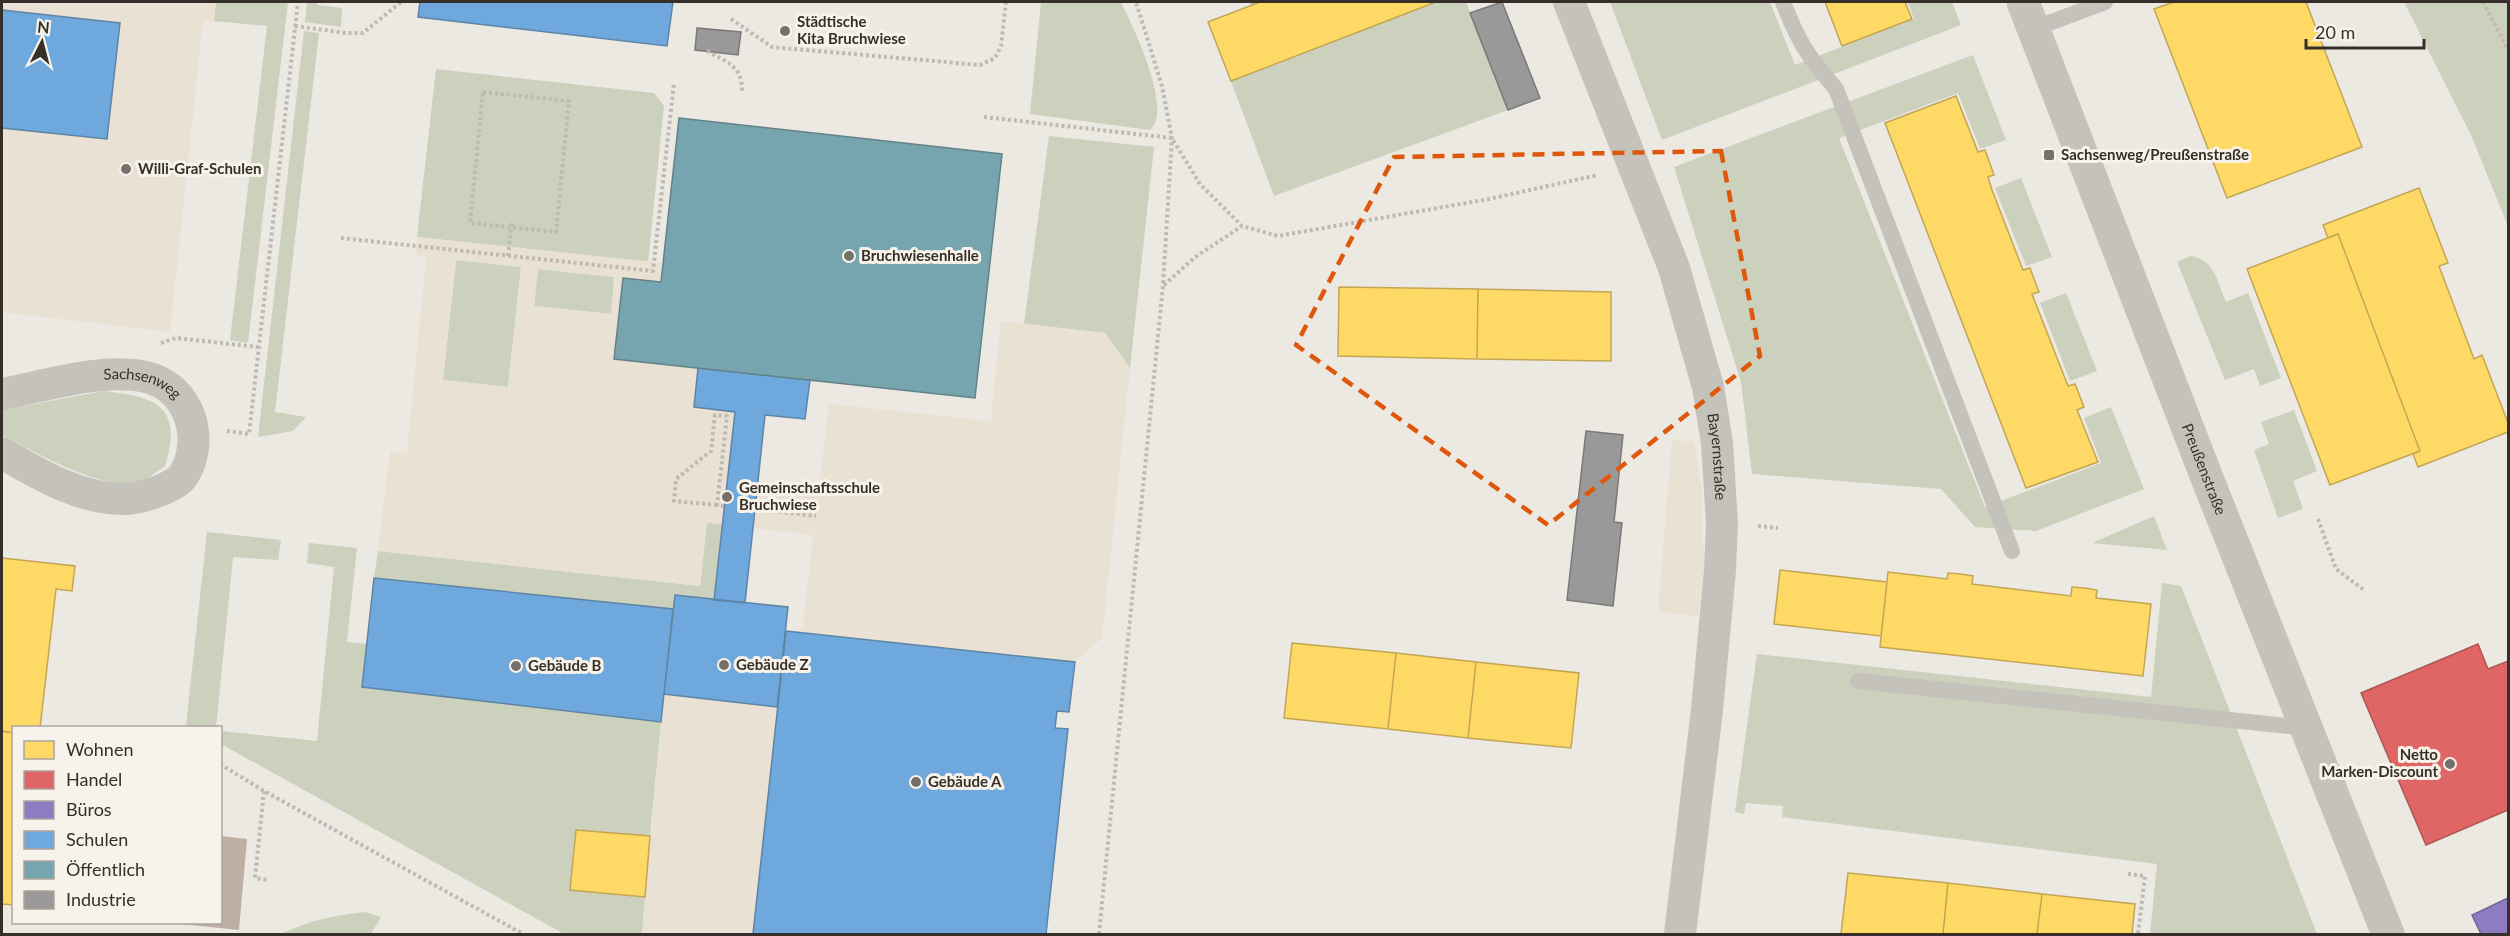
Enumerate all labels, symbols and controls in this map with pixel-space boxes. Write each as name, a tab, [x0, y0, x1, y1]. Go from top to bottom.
north arrow	[12, 12, 72, 72]
place label: Städtische Kita Bruchwiese	[797, 12, 906, 47]
scale bar	[2306, 12, 2424, 50]
text: N	[36, 16, 51, 37]
text: 20 m	[2315, 21, 2355, 43]
marker: Städtische Kita Bruchwiese	[778, 24, 792, 38]
place label: Sachsenweg/Preußenstraße	[2061, 145, 2249, 163]
marker: Sachsenweg/Preußenstraße	[2042, 148, 2056, 162]
place label: Willi-Graf-Schulen	[138, 159, 262, 177]
marker: Willi-Graf-Schulen	[119, 162, 133, 176]
place label: Bruchwiesenhalle	[861, 246, 979, 264]
marker: Bruchwiesenhalle	[842, 249, 856, 263]
street label: Sachsenweg	[103, 364, 186, 402]
street label: Bayernstraße	[1704, 412, 1731, 501]
street label: Preußenstraße	[2179, 421, 2231, 517]
place label: Gemeinschaftsschule Bruchwiese	[739, 478, 880, 513]
marker: Gemeinschaftsschule Bruchwiese	[720, 490, 734, 504]
place label: Gebäude Z	[736, 655, 809, 673]
place label: Gebäude B	[528, 656, 602, 674]
marker: Gebäude Z	[717, 658, 731, 672]
marker: Gebäude B	[509, 659, 523, 673]
legend	[12, 726, 222, 924]
text: Wohnen	[66, 738, 133, 760]
place label: Netto Marken-Discount	[2321, 745, 2438, 780]
marker: Netto Marken-Discount	[2443, 757, 2457, 771]
text: Handel	[66, 768, 122, 790]
place label: Gebäude A	[928, 772, 1002, 790]
marker: Gebäude A	[909, 775, 923, 789]
text: Büros	[66, 798, 112, 820]
text: Schulen	[66, 828, 128, 850]
text: Öffentlich	[66, 858, 145, 880]
text: Industrie	[66, 888, 136, 910]

